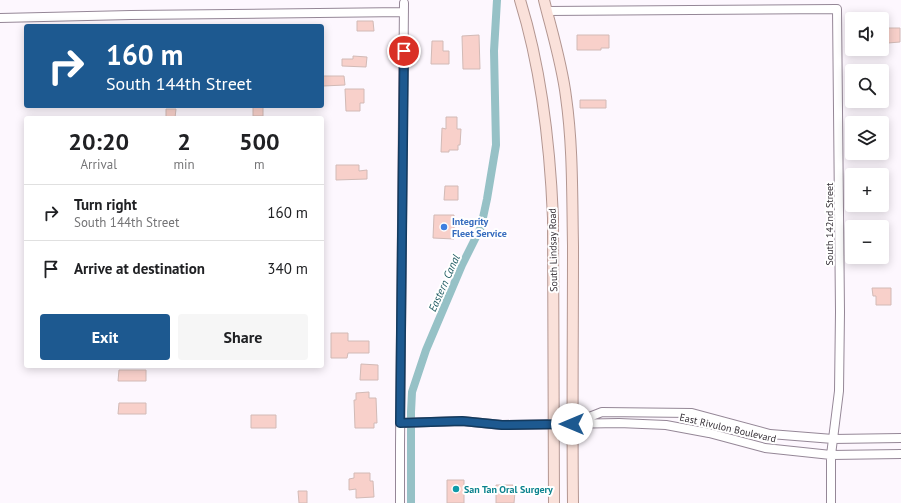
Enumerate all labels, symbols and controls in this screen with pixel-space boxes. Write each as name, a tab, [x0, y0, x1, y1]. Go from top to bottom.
map controls	[845, 12, 889, 264]
button: sound	[845, 12, 889, 56]
pin	[387, 34, 421, 68]
text: 160 m	[106, 36, 183, 73]
icon: right	[40, 40, 92, 92]
icon: arrive	[393, 40, 415, 62]
button: search	[845, 64, 889, 108]
text: South 144th Street	[106, 72, 252, 95]
button: layers	[845, 116, 889, 160]
text: 20:20	[68, 126, 129, 157]
text: 2	[177, 126, 191, 157]
text: 500	[239, 126, 280, 157]
text: Arrival	[81, 156, 117, 173]
text: min	[173, 156, 195, 173]
text: m	[254, 156, 265, 173]
button: +	[845, 168, 889, 212]
street label: South 142nd Street	[823, 182, 836, 266]
text: Turn right	[74, 195, 137, 214]
icon: right	[40, 202, 62, 224]
text: 160 m	[267, 203, 308, 222]
street label: South Lindsay Road	[546, 208, 560, 292]
text: South 144th Street	[74, 214, 179, 231]
place label: Integrity Fleet Service	[452, 215, 507, 240]
button: −	[845, 220, 889, 264]
marker: Integrity Fleet Service	[439, 222, 449, 232]
water label: Eastern Canal	[425, 252, 463, 314]
icon: arrive	[40, 258, 62, 280]
text: Arrive at destination	[74, 259, 205, 278]
text: 340 m	[267, 259, 308, 278]
button: Exit	[40, 314, 170, 360]
button: Share	[178, 314, 308, 360]
position arrow	[551, 403, 593, 445]
street label: East Rivulon Boulevard	[678, 411, 778, 445]
place label: San Tan Oral Surgery	[464, 483, 553, 496]
marker: San Tan Oral Surgery	[451, 484, 461, 494]

